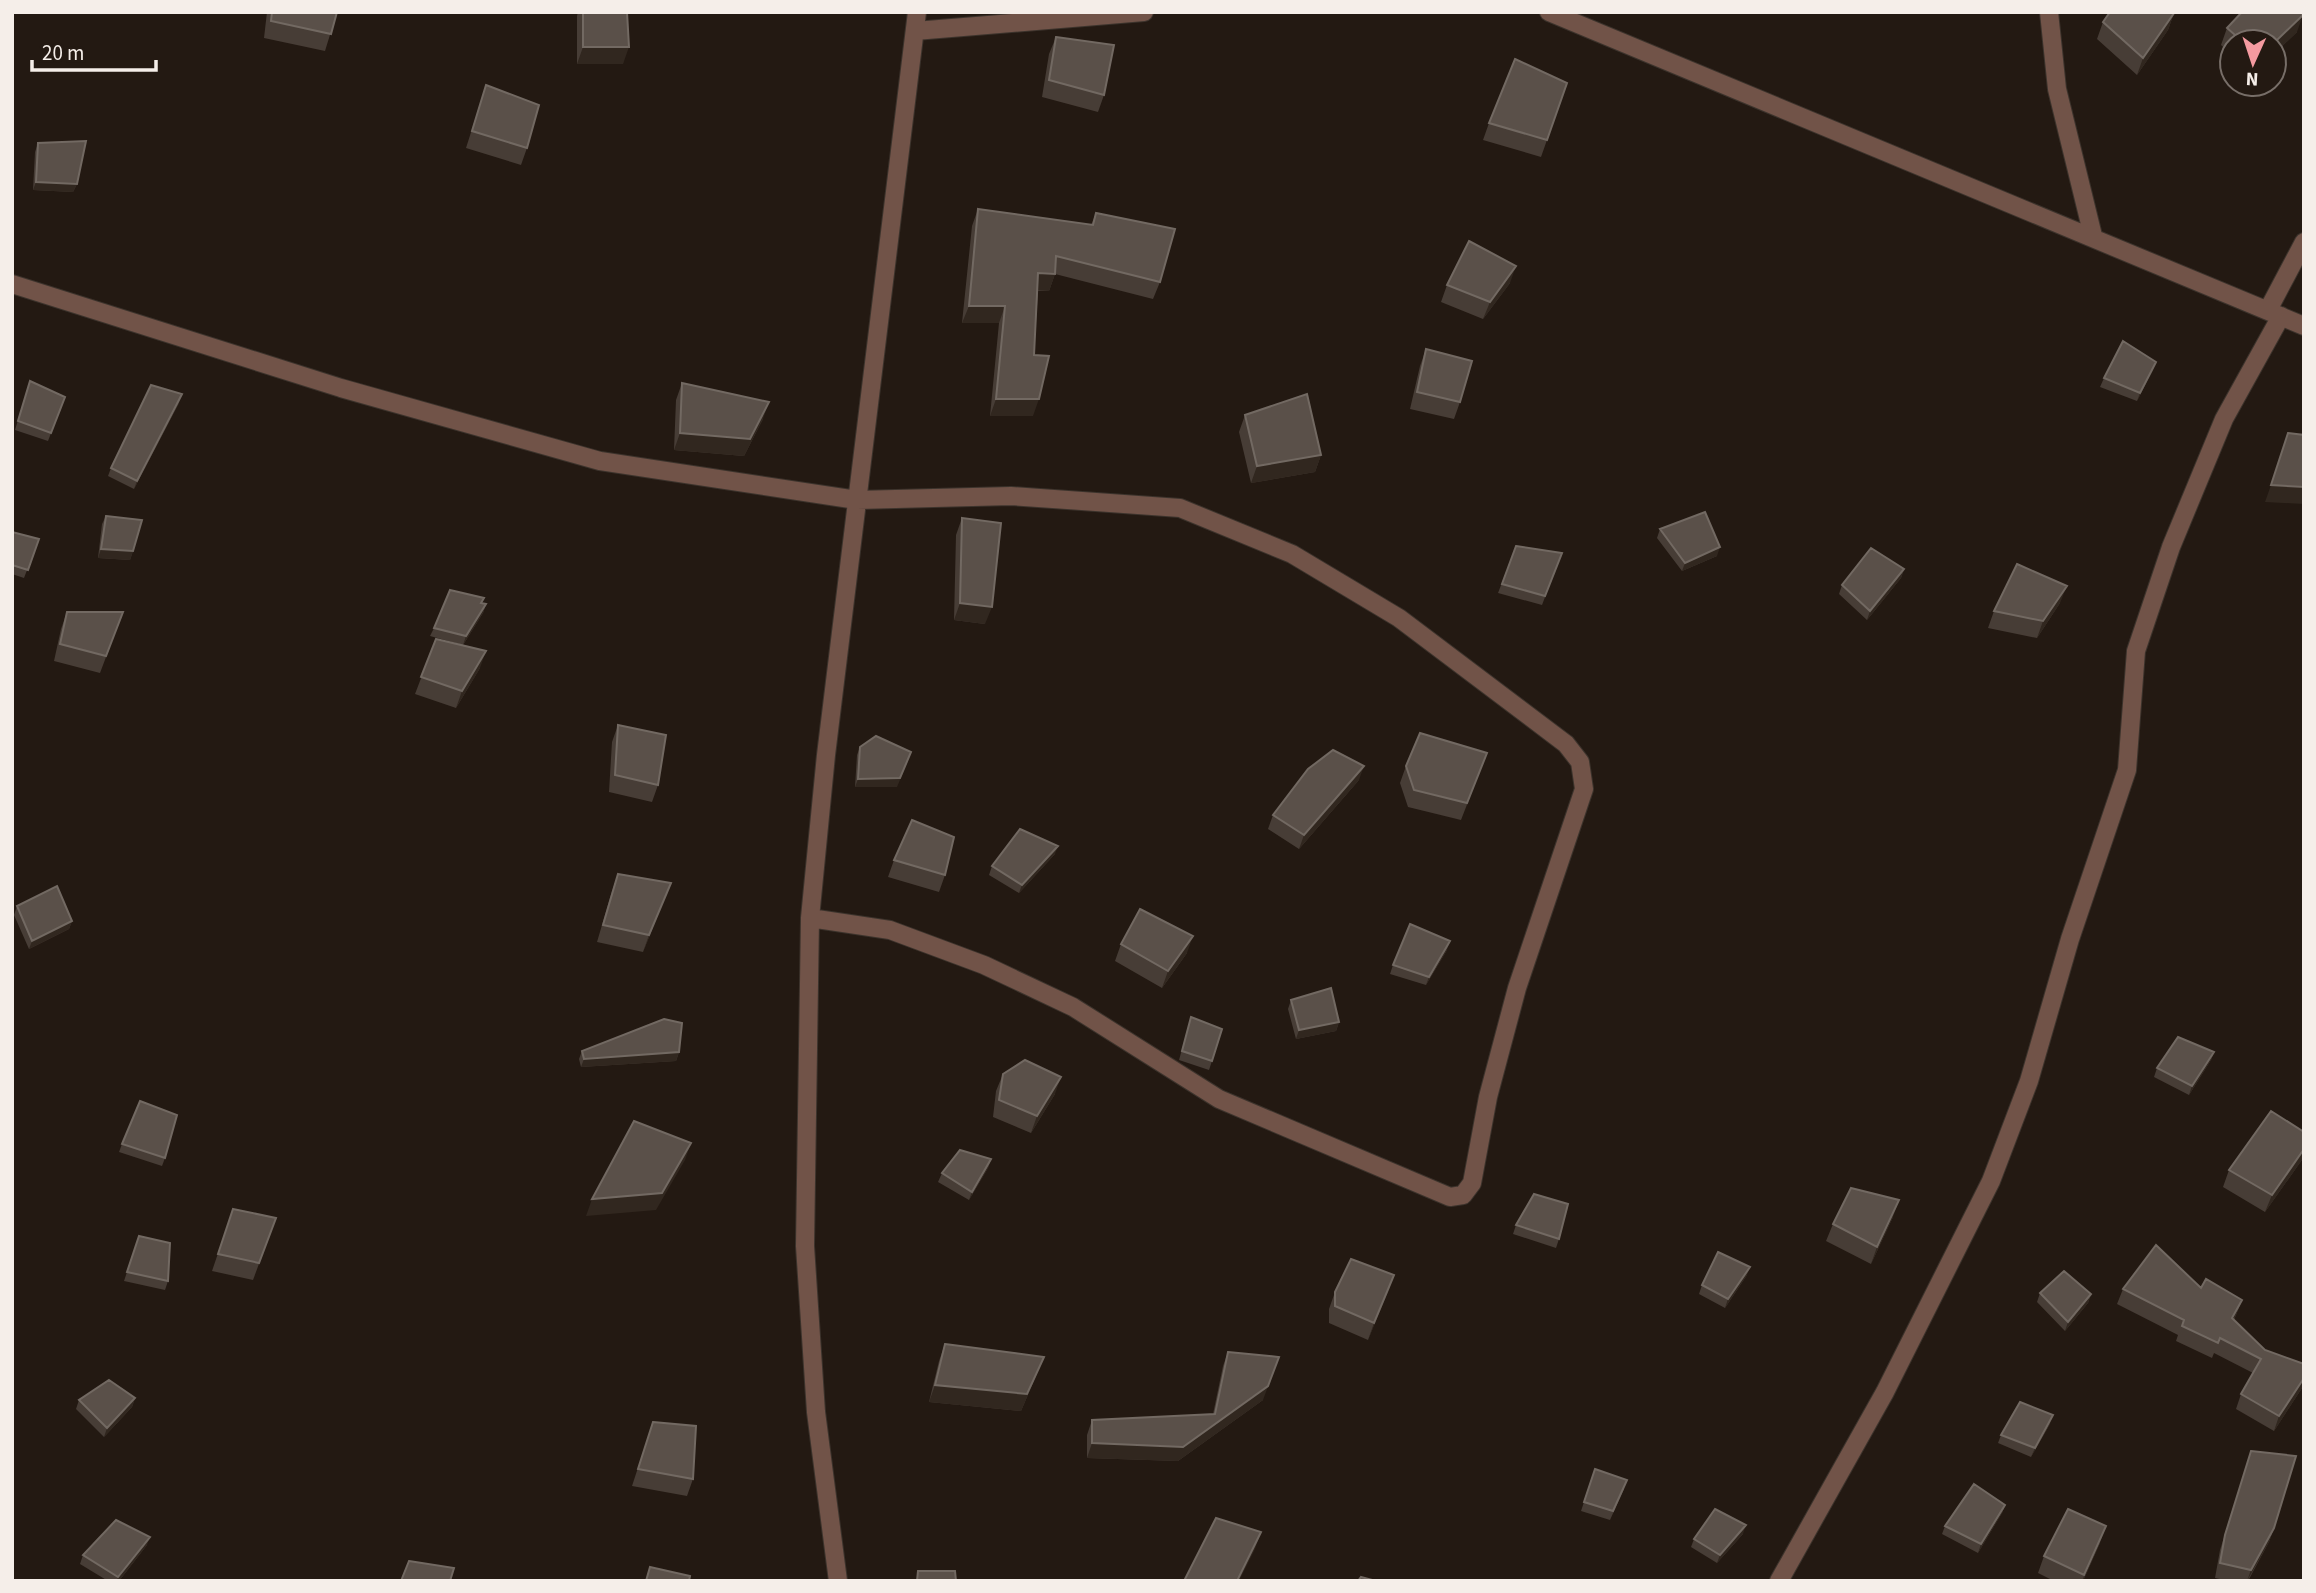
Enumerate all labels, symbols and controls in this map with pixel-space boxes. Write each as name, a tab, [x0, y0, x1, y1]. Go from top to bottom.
scale bar	[32, 28, 156, 72]
north arrow	[2218, 28, 2288, 98]
text: 20 m	[42, 38, 84, 68]
text: N	[2245, 65, 2259, 92]

